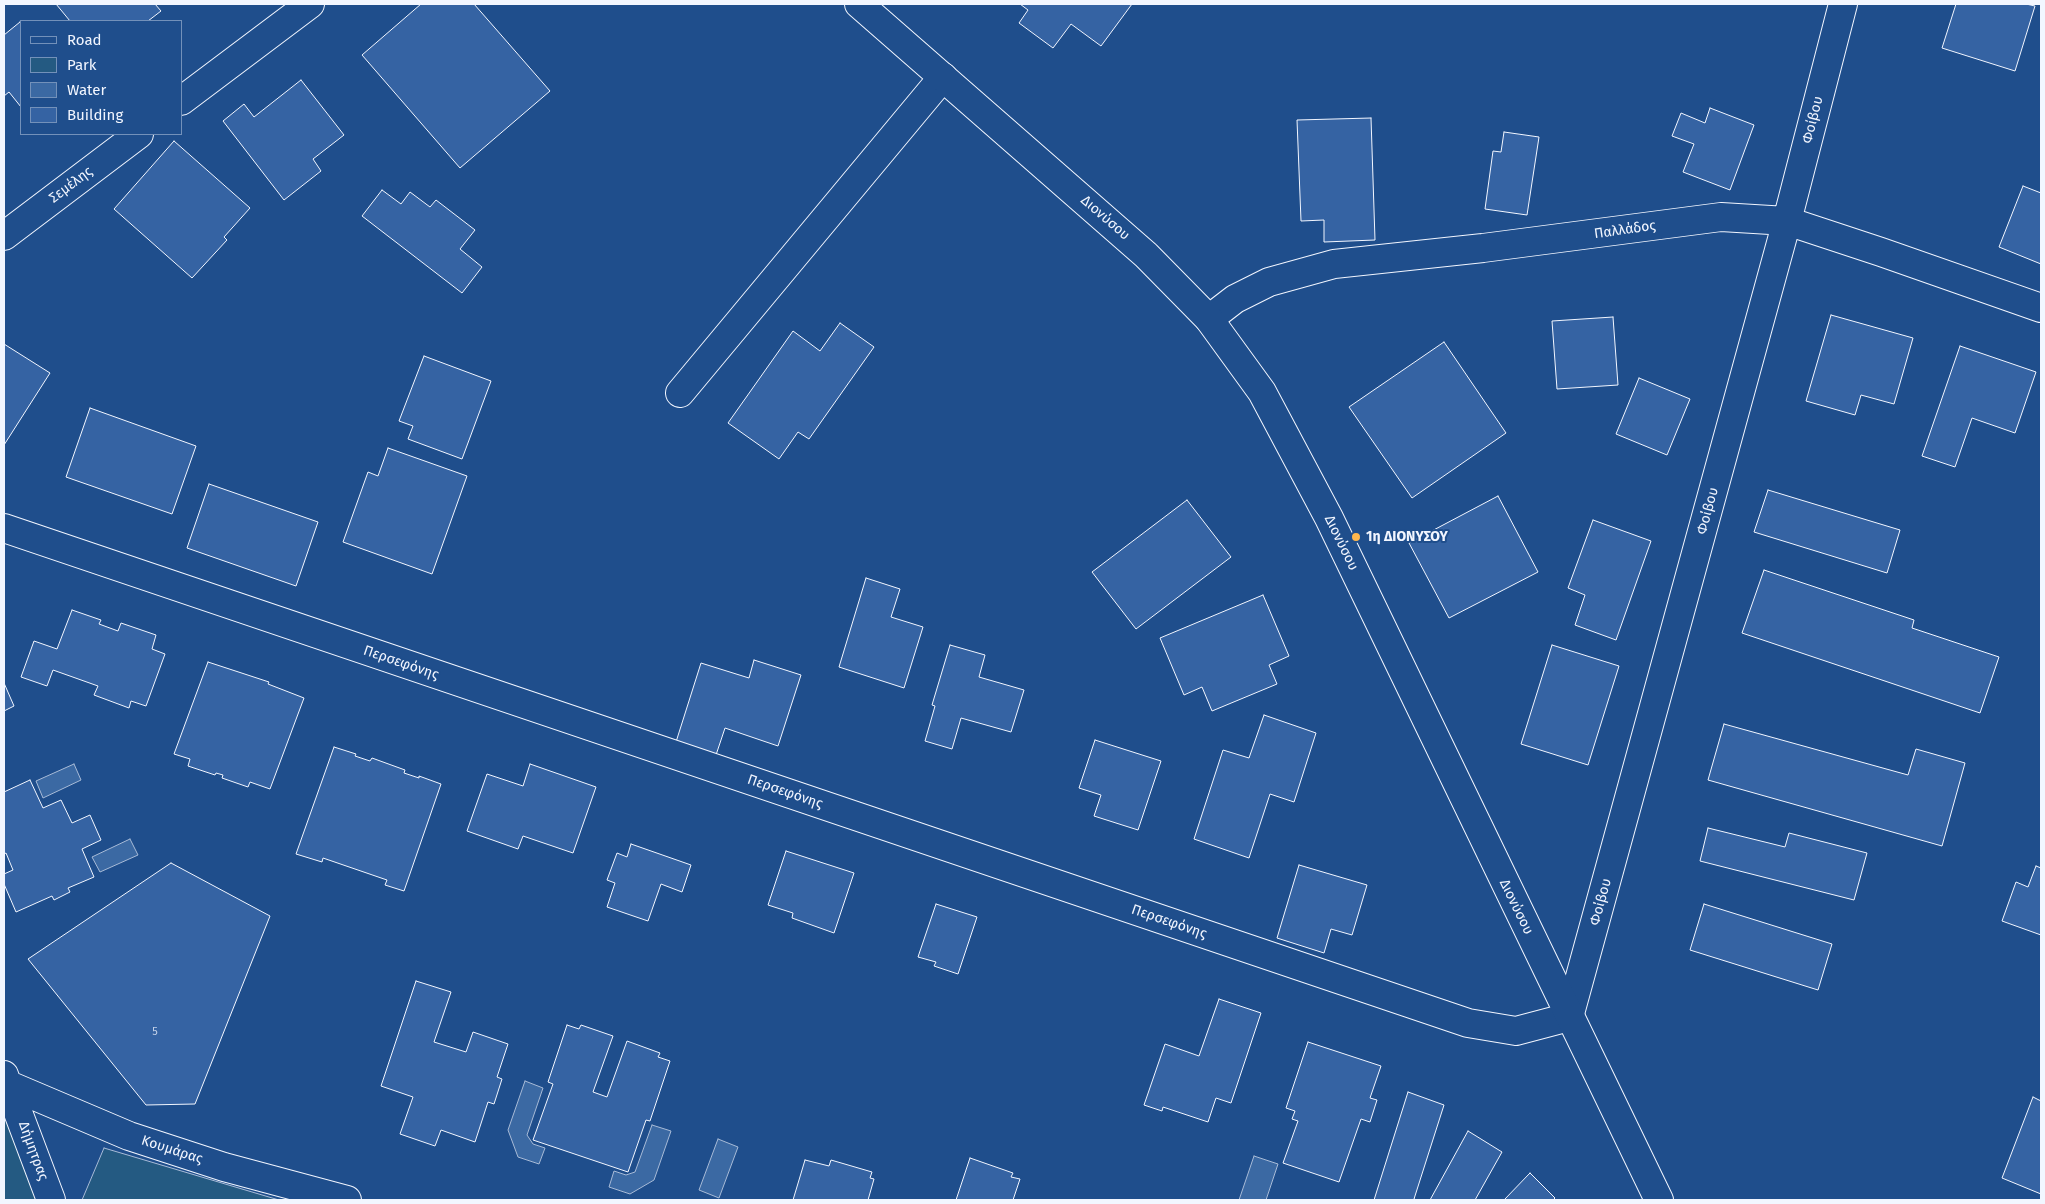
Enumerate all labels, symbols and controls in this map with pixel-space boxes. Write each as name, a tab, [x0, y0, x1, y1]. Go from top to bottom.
legend	[20, 20, 182, 135]
text: Road	[67, 31, 102, 49]
text: Park	[67, 56, 97, 74]
text: Water	[67, 81, 106, 99]
street label: Φοίβου	[1799, 95, 1827, 145]
text: Building	[67, 106, 123, 124]
street label: Σεμέλης	[46, 163, 96, 207]
street label: Διονύσου	[1077, 192, 1133, 244]
street label: Παλλάδος	[1593, 217, 1657, 243]
street label: Φοίβου	[1694, 486, 1722, 536]
street label: Διονύσου	[1320, 513, 1362, 573]
place label: 1η ΔΙΟΝΥΣΟΥ	[1366, 529, 1448, 545]
marker: 1η ΔΙΟΝΥΣΟΥ	[1350, 531, 1362, 543]
street label: Περσεφόνης	[361, 642, 441, 684]
street label: Περσεφόνης	[745, 771, 825, 813]
street label: Διονύσου	[1495, 877, 1537, 937]
street label: Φοίβου	[1587, 877, 1615, 927]
street label: Περσεφόνης	[1129, 901, 1209, 943]
house number: 5	[152, 1025, 158, 1039]
street label: Δήμητρας	[15, 1119, 51, 1183]
street label: Κουμάρας	[139, 1132, 205, 1168]

